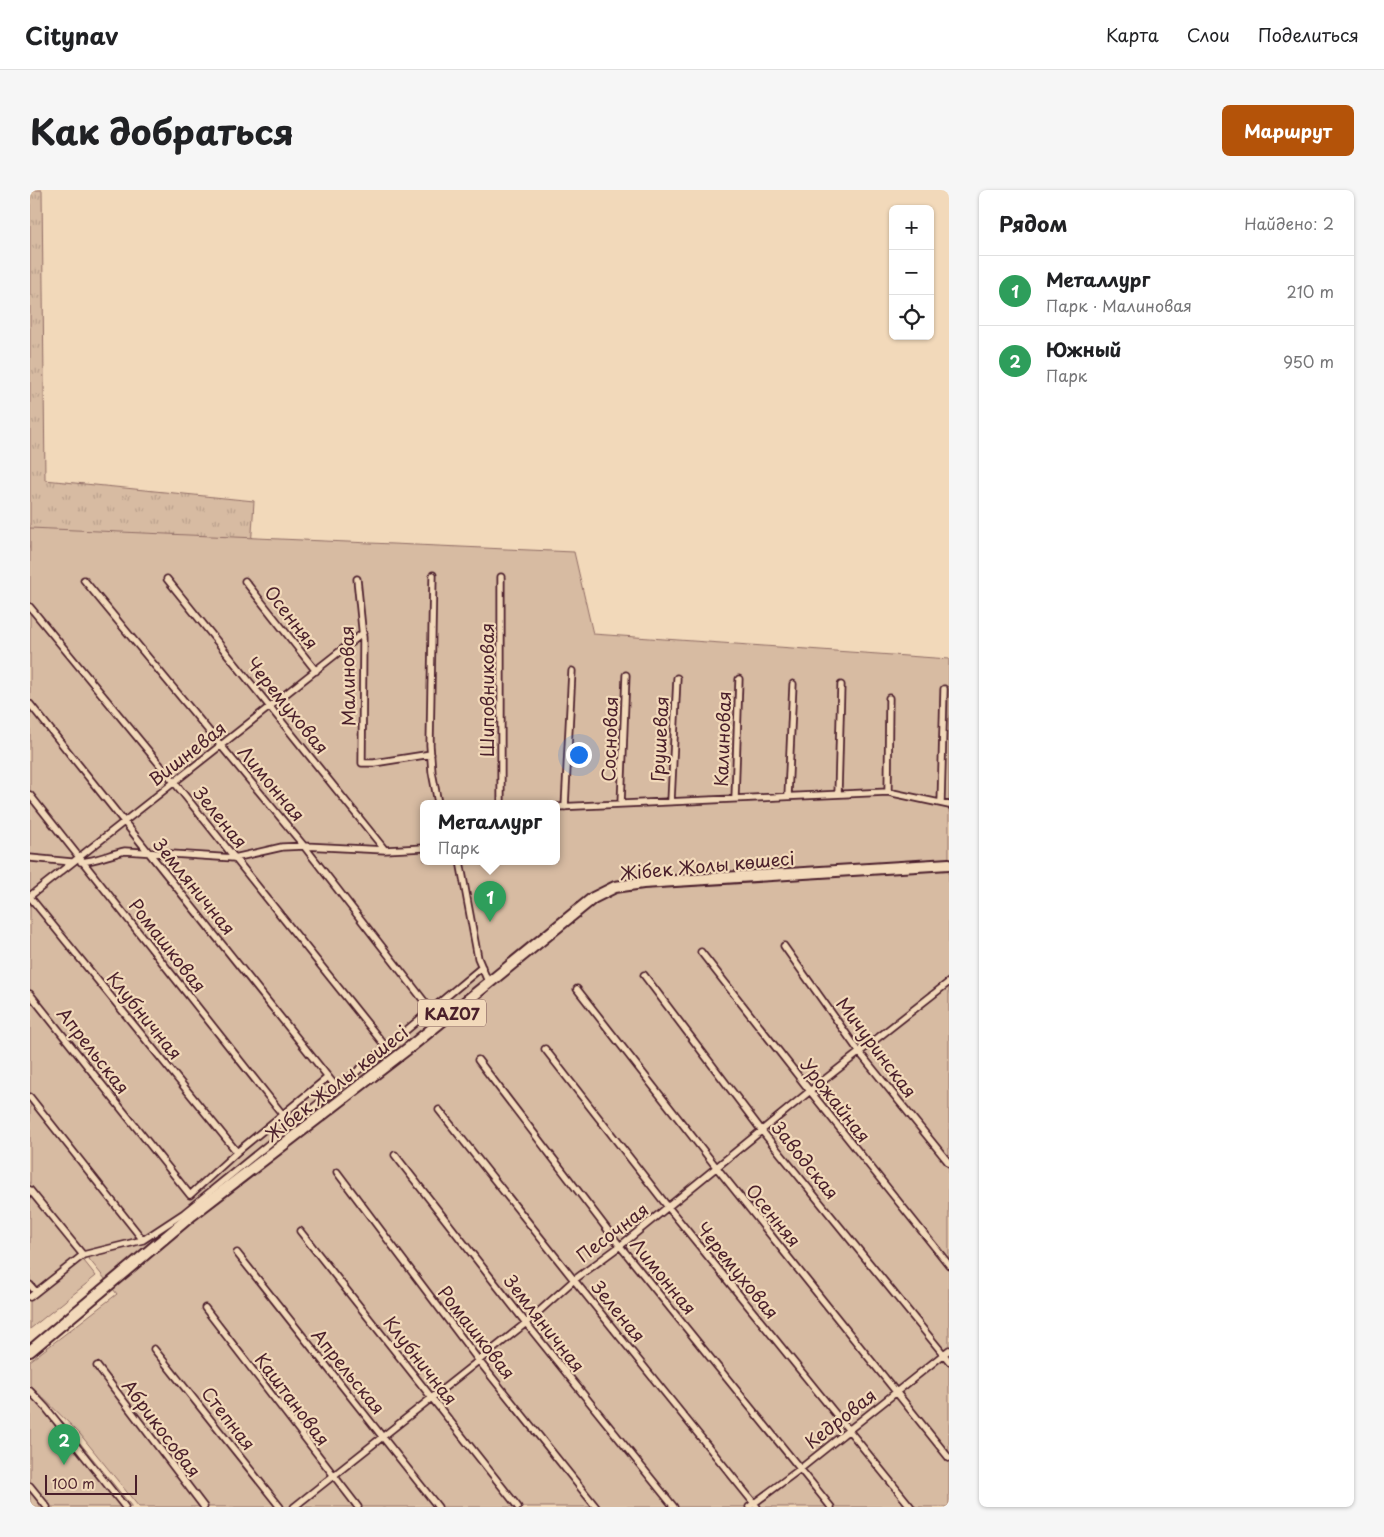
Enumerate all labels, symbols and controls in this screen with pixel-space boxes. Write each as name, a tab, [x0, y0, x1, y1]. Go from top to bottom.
text: Citynav	[25, 17, 118, 53]
text: Карта	[1106, 21, 1159, 48]
text: Слои	[1187, 21, 1230, 48]
text: Поделиться	[1258, 21, 1359, 48]
text: Как добраться	[30, 104, 294, 157]
button: Маршрут	[1222, 105, 1354, 156]
map controls	[889, 205, 934, 340]
button: +	[889, 205, 934, 250]
text: Рядом	[999, 207, 1067, 239]
text: Найдено: 2	[1244, 211, 1334, 235]
button: −	[889, 250, 934, 295]
text: Металлург	[1046, 265, 1150, 293]
text: 1	[1011, 279, 1019, 303]
text: 210 m	[1286, 279, 1334, 303]
text: Парк · Малиновая	[1046, 293, 1192, 317]
button: locate	[889, 295, 934, 340]
text: Южный	[1046, 335, 1122, 363]
text: 2	[1009, 349, 1021, 373]
text: 950 m	[1283, 349, 1334, 373]
text: Парк	[1046, 363, 1087, 387]
street label: Осенняя	[258, 579, 326, 655]
street label: Шиповниковая	[473, 623, 500, 757]
street label: Малиновая	[333, 625, 361, 727]
street label: Черемуховая	[240, 651, 336, 759]
street label: Калиновая	[707, 691, 737, 787]
street label: Грушевая	[643, 695, 675, 783]
street label: Сосновая	[594, 696, 624, 782]
street label: Вишневая	[143, 714, 231, 792]
street label: Лимонная	[232, 739, 312, 827]
your location	[566, 742, 592, 768]
street label: Зеленая	[188, 780, 254, 854]
popup	[420, 800, 560, 865]
text: Металлург	[438, 807, 542, 835]
street label: Земляничная	[147, 832, 243, 940]
text: Парк	[438, 835, 479, 859]
street label: Жібек Жолы көшесі	[618, 844, 796, 886]
pin: 1	[474, 881, 506, 922]
street label: Ромашковая	[123, 892, 213, 998]
street label: Клубничная	[101, 965, 189, 1065]
street label: Мичуринская	[830, 991, 924, 1103]
road number: KAZ07	[418, 1000, 486, 1026]
street label: Апрельская	[51, 1001, 137, 1099]
street label: Жібек Жолы көшесі	[258, 1018, 414, 1148]
street label: Урожайная	[794, 1052, 878, 1148]
street label: Заводская	[766, 1115, 846, 1205]
street label: Осенняя	[740, 1178, 808, 1252]
street label: Песочная	[570, 1196, 654, 1268]
street label: Черемуховая	[690, 1216, 786, 1324]
street label: Лимонная	[625, 1232, 703, 1320]
street label: Земляничная	[498, 1268, 592, 1378]
street label: Зеленая	[586, 1274, 652, 1348]
street label: Ромашковая	[432, 1279, 522, 1385]
street label: Клубничная	[377, 1310, 465, 1410]
street label: Апрельская	[306, 1322, 392, 1420]
street label: Каштановая	[249, 1347, 337, 1451]
street label: Абрикосовая	[116, 1373, 208, 1483]
street label: Степная	[195, 1380, 263, 1456]
street label: Кедровая	[798, 1381, 882, 1455]
pin: 2	[48, 1424, 80, 1465]
scale bar	[45, 1472, 138, 1495]
text: 100 m	[52, 1473, 95, 1494]

